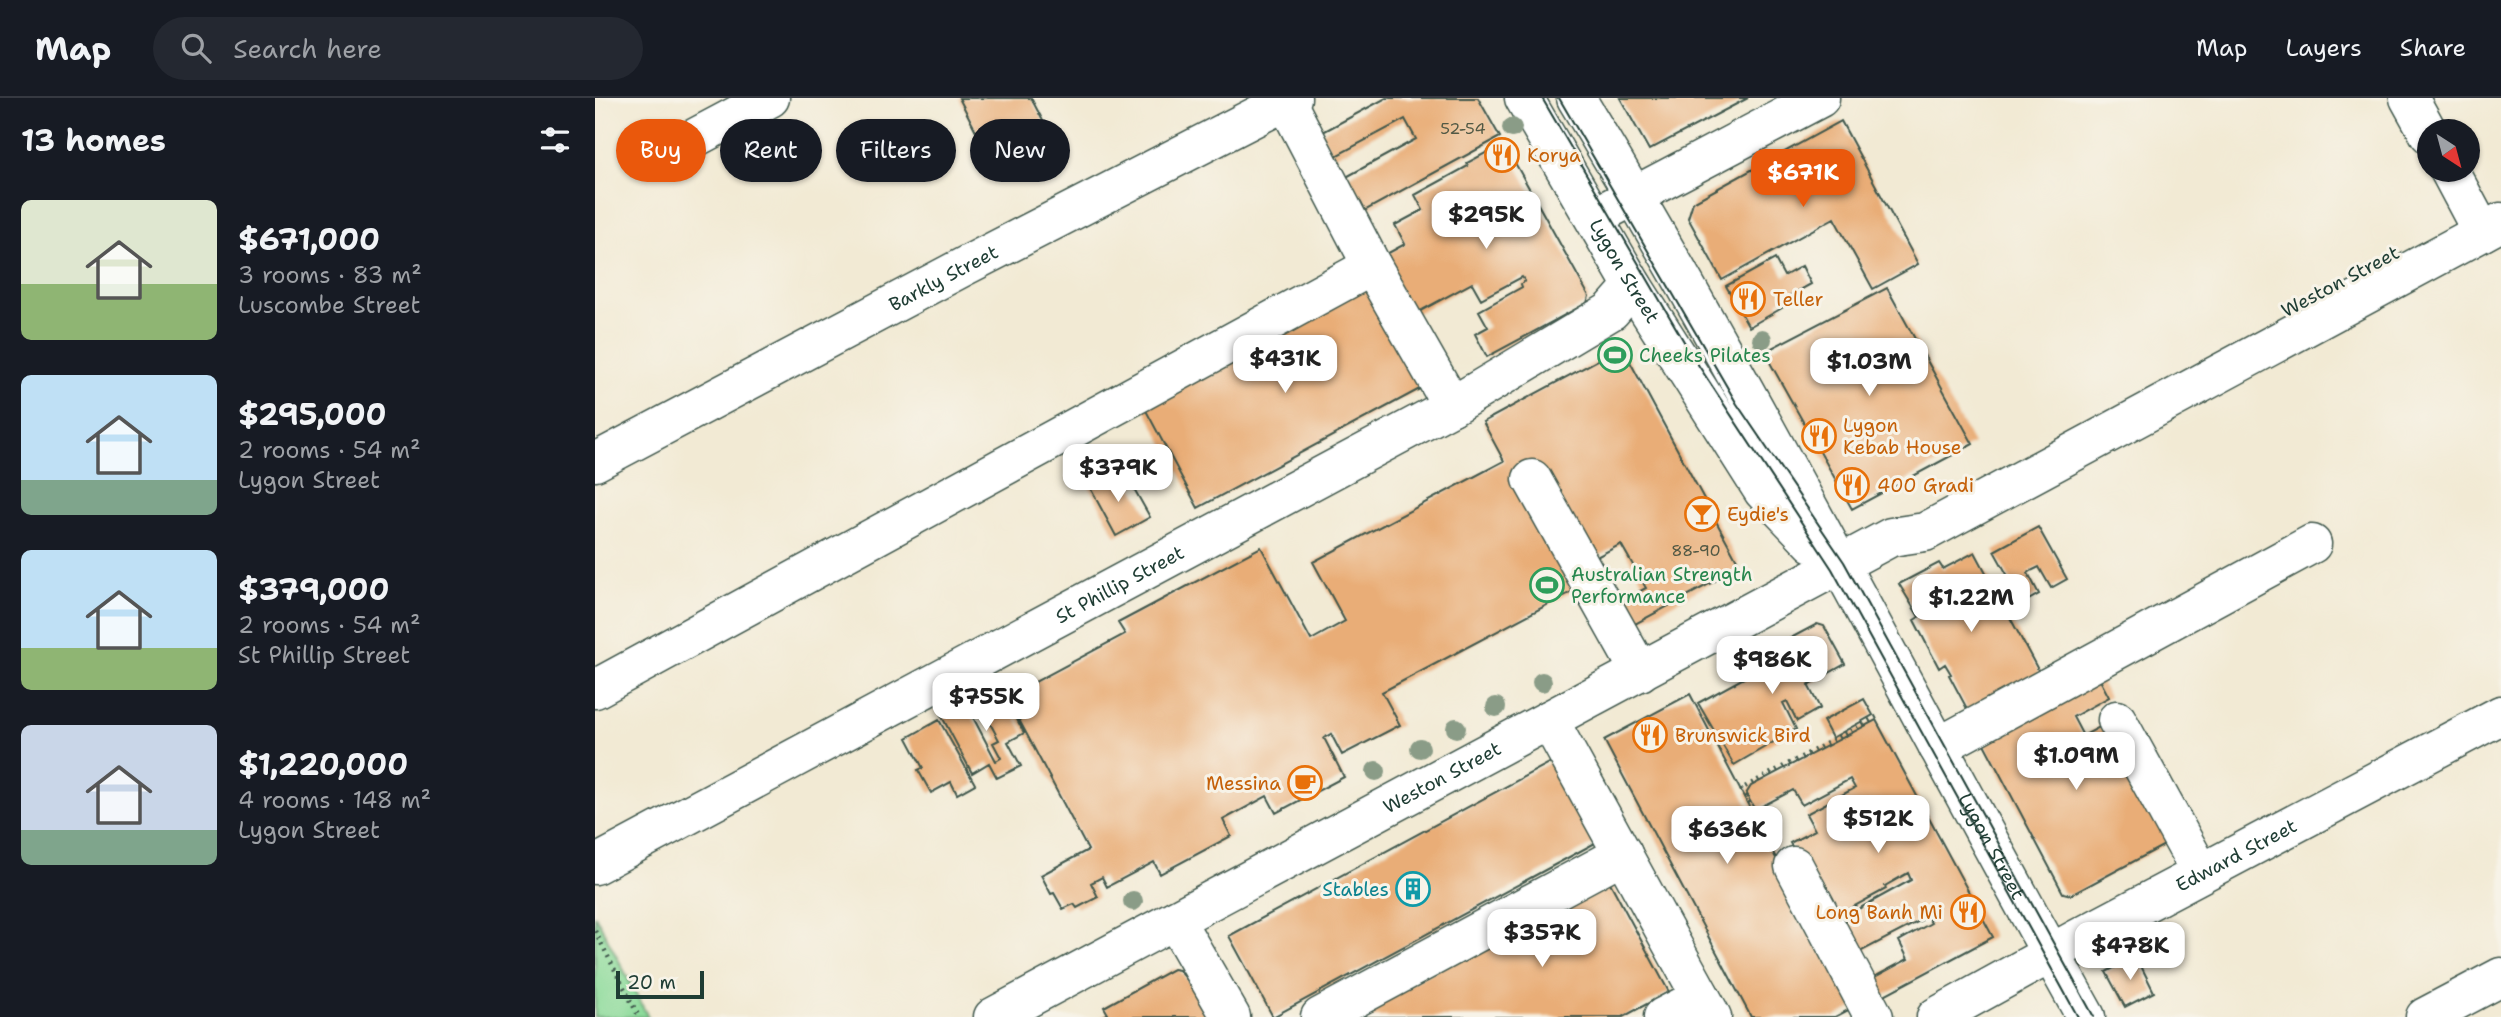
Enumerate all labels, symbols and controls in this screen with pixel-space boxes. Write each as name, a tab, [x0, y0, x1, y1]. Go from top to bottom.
search box	[153, 17, 643, 80]
text: Map	[35, 26, 111, 71]
icon: search	[177, 29, 215, 67]
text: Search here	[233, 31, 382, 66]
text: Map	[2196, 32, 2247, 64]
text: Layers	[2285, 32, 2362, 64]
text: Share	[2400, 32, 2466, 64]
house number: 52-54	[1440, 118, 1486, 139]
chip: Buy	[616, 119, 706, 182]
chip: Rent	[720, 119, 822, 182]
chip: Filters	[836, 119, 956, 182]
chip: New	[970, 119, 1070, 182]
north arrow	[2417, 119, 2480, 182]
map controls	[2417, 119, 2480, 182]
text: 13 homes	[21, 120, 166, 161]
icon: filters	[536, 121, 574, 159]
restaurant icon: Korya	[1483, 136, 1521, 174]
place label: Korya	[1527, 143, 1581, 168]
pin: $671K	[1754, 150, 1852, 209]
text: $671K	[1767, 157, 1839, 187]
pin: $295K	[1437, 192, 1535, 251]
text: $295K	[1448, 199, 1524, 229]
street label: Lygon Street	[1584, 214, 1665, 328]
text: $671,000	[238, 219, 380, 260]
icon: home	[77, 228, 161, 312]
street label: Barkly Street	[884, 239, 1002, 317]
street label: Weston Street	[2277, 240, 2404, 323]
text: 3 rooms · 83 m²	[238, 260, 422, 290]
restaurant icon: Teller	[1729, 280, 1767, 318]
place label: Teller	[1773, 287, 1824, 312]
text: Luscombe Street	[238, 290, 421, 320]
pin: $431K	[1236, 336, 1334, 395]
sports icon: Cheeks Pilates	[1596, 336, 1634, 374]
pin: $1.03M	[1812, 338, 1926, 398]
text: $431K	[1249, 343, 1321, 373]
place label: Cheeks Pilates	[1639, 343, 1771, 368]
text: $1.03M	[1826, 346, 1912, 376]
text: $295,000	[238, 394, 387, 435]
icon: home	[77, 403, 161, 487]
place label: Lygon Kebab House	[1843, 413, 1962, 460]
restaurant icon: Lygon Kebab House	[1800, 417, 1838, 455]
text: 2 rooms · 54 m²	[238, 435, 421, 465]
pin: $379K	[1069, 444, 1167, 504]
text: $379K	[1079, 452, 1157, 482]
text: Lygon Street	[238, 465, 380, 495]
restaurant icon: 400 Gradi	[1833, 466, 1871, 504]
place label: 400 Gradi	[1877, 473, 1974, 498]
bar icon: Eydie's	[1683, 495, 1721, 533]
place label: Eydie's	[1727, 502, 1789, 527]
street label: St Phillip Street	[1051, 540, 1188, 629]
house number: 88-90	[1671, 540, 1721, 561]
place label: Australian Strength Performance	[1571, 562, 1753, 609]
sports icon: Australian Strength Performance	[1528, 566, 1566, 604]
text: $379,000	[238, 569, 390, 610]
pin: $1.22M	[1914, 574, 2028, 634]
icon: home	[77, 578, 161, 662]
text: $1.22M	[1928, 582, 2014, 612]
text: 2 rooms · 54 m²	[238, 610, 421, 640]
pin: $986K	[1723, 636, 1821, 696]
text: St Phillip Street	[238, 640, 410, 670]
text: $986K	[1733, 644, 1811, 674]
pin: $755K	[937, 674, 1035, 733]
text: $755K	[948, 681, 1024, 711]
restaurant icon: Brunswick Bird	[1631, 716, 1669, 754]
place label: Brunswick Bird	[1675, 723, 1811, 748]
pin: $1.09M	[2019, 732, 2133, 792]
street label: Weston Street	[1379, 736, 1505, 819]
text: $1.09M	[2033, 740, 2119, 770]
text: $1,220,000	[238, 744, 408, 785]
icon: home	[77, 753, 161, 837]
cafe icon: Messina	[1286, 764, 1324, 802]
place label: Messina	[1206, 771, 1281, 796]
text: 4 rooms · 148 m²	[238, 785, 431, 815]
street label: Lygon Street	[1952, 789, 2031, 904]
pin: $512K	[1829, 796, 1927, 855]
text: $512K	[1843, 803, 1913, 833]
pin: $636K	[1678, 806, 1776, 866]
street label: Edward Street	[2171, 813, 2301, 898]
text: $636K	[1687, 814, 1767, 844]
text: Lygon Street	[238, 815, 380, 845]
building icon: Stables	[1394, 870, 1432, 908]
place label: Stables	[1322, 877, 1389, 902]
restaurant icon: Long Banh Mi	[1949, 893, 1987, 931]
place label: Long Banh Mi	[1816, 900, 1943, 925]
pin: $357K	[1493, 910, 1591, 969]
text: $357K	[1503, 917, 1581, 947]
pin: $478K	[2081, 922, 2179, 982]
text: $478K	[2091, 930, 2169, 960]
scale bar	[616, 968, 703, 1000]
text: 20 m	[627, 970, 676, 995]

